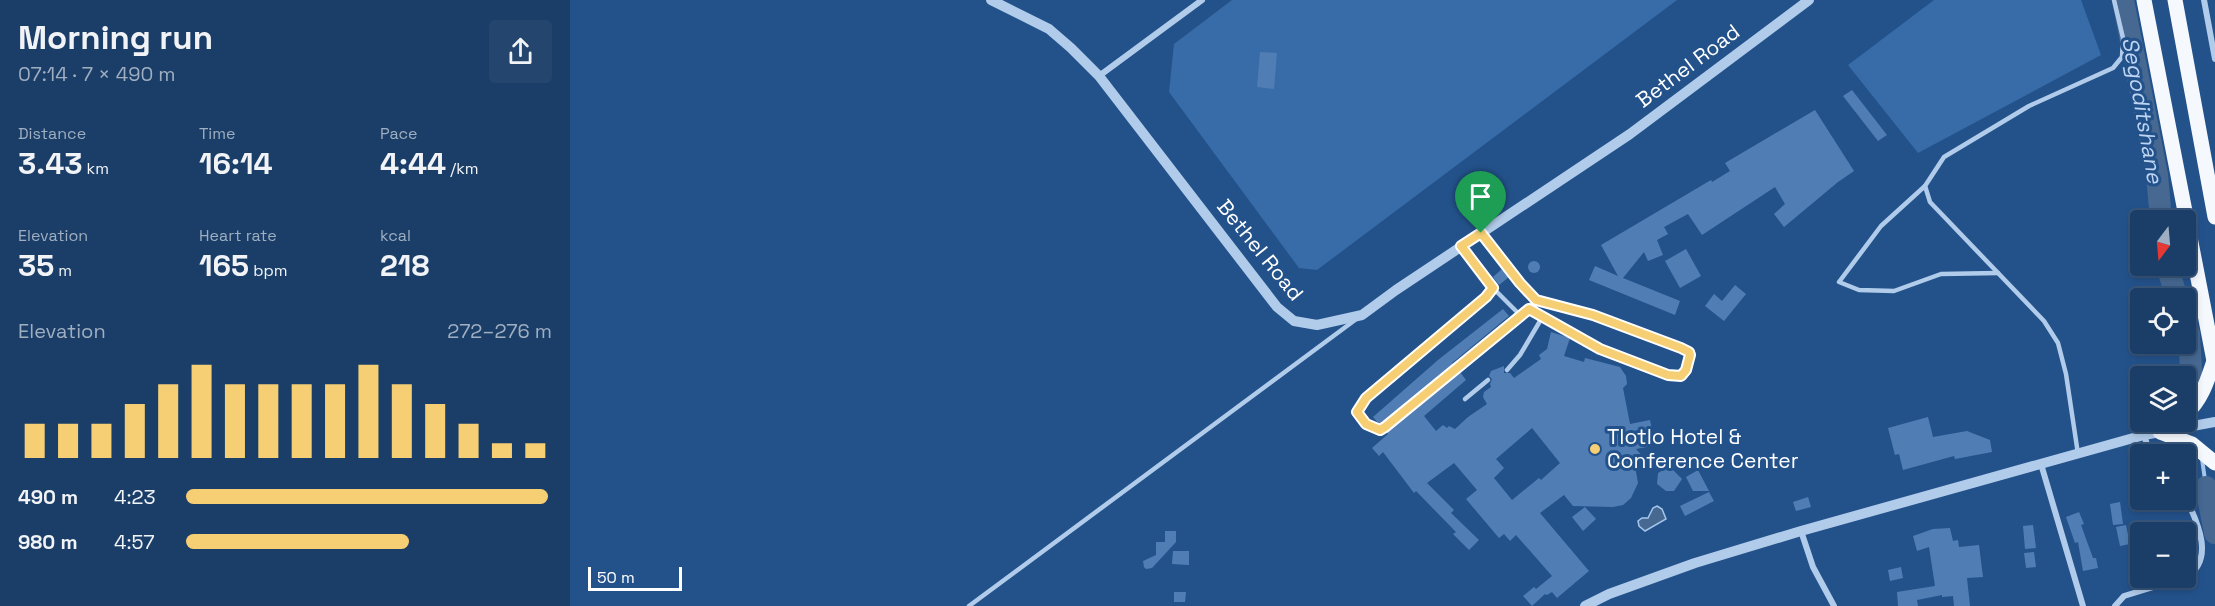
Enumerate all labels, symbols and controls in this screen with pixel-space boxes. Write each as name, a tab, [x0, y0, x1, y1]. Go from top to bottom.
text: Morning run	[18, 17, 213, 59]
street label: Bethel Road	[1630, 18, 1745, 113]
button: share	[489, 20, 552, 83]
water label: Segoditshane	[2116, 35, 2170, 186]
text: 07:14 · 7 × 490 m	[18, 61, 176, 87]
text: Distance	[18, 123, 86, 144]
text: Time	[199, 123, 235, 144]
text: Pace	[380, 123, 417, 144]
text: 3.43	[18, 144, 83, 183]
text: 16:14	[199, 144, 273, 183]
text: 4:44	[380, 144, 446, 183]
text: km	[83, 158, 109, 179]
text: /km	[446, 158, 479, 179]
pin	[1455, 171, 1506, 233]
icon: arrive	[1464, 180, 1497, 213]
street label: Bethel Road	[1211, 193, 1310, 306]
north arrow	[2130, 210, 2196, 276]
map controls	[2130, 210, 2196, 588]
text: Elevation	[18, 225, 88, 246]
text: Heart rate	[199, 225, 277, 246]
text: kcal	[380, 225, 411, 246]
text: 35	[18, 246, 54, 285]
text: 165	[199, 246, 249, 285]
text: 218	[380, 246, 429, 285]
text: m	[54, 260, 72, 281]
text: bpm	[249, 260, 288, 281]
button: locate	[2130, 288, 2196, 354]
text: Elevation	[18, 318, 106, 344]
text: 272–276 m	[447, 318, 552, 344]
button: layers	[2130, 366, 2196, 432]
place label: Tlotlo Hotel & Conference Center	[1607, 423, 1799, 474]
marker: Tlotlo Hotel & Conference Center	[1588, 442, 1602, 456]
button: +	[2130, 444, 2196, 510]
text: 490 m	[18, 484, 78, 510]
text: 4:23	[114, 484, 156, 510]
button: −	[2130, 522, 2196, 588]
text: 980 m	[18, 529, 77, 555]
text: 4:57	[114, 529, 155, 555]
scale bar	[588, 564, 682, 592]
text: 50 m	[597, 567, 635, 588]

